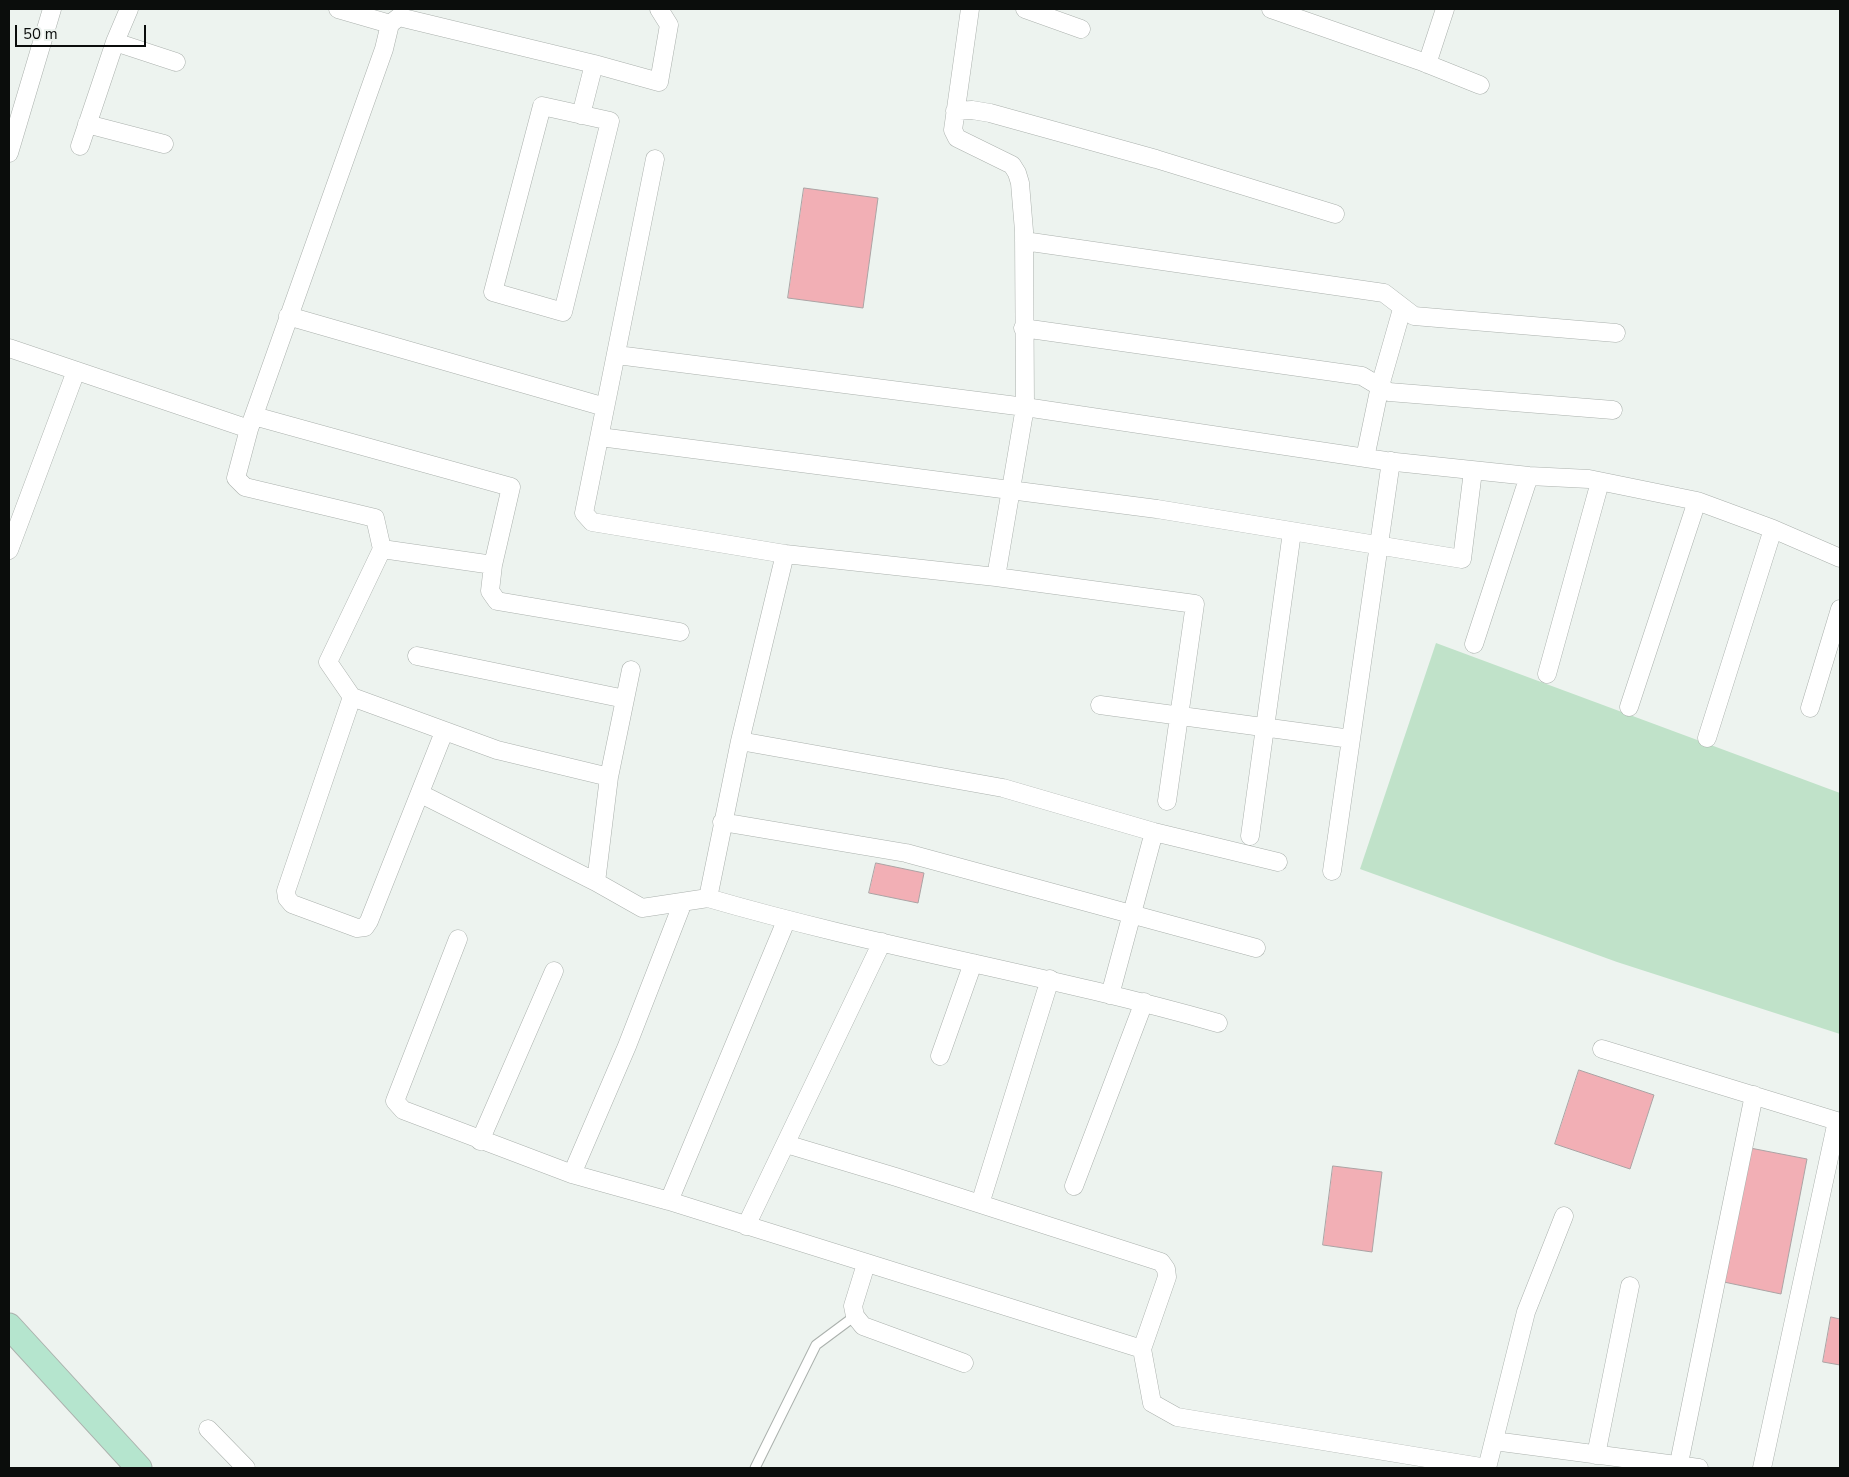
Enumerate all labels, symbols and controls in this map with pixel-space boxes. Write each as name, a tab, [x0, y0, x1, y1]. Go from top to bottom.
scale bar	[18, 15, 149, 47]
text: 50 m	[23, 24, 58, 44]

